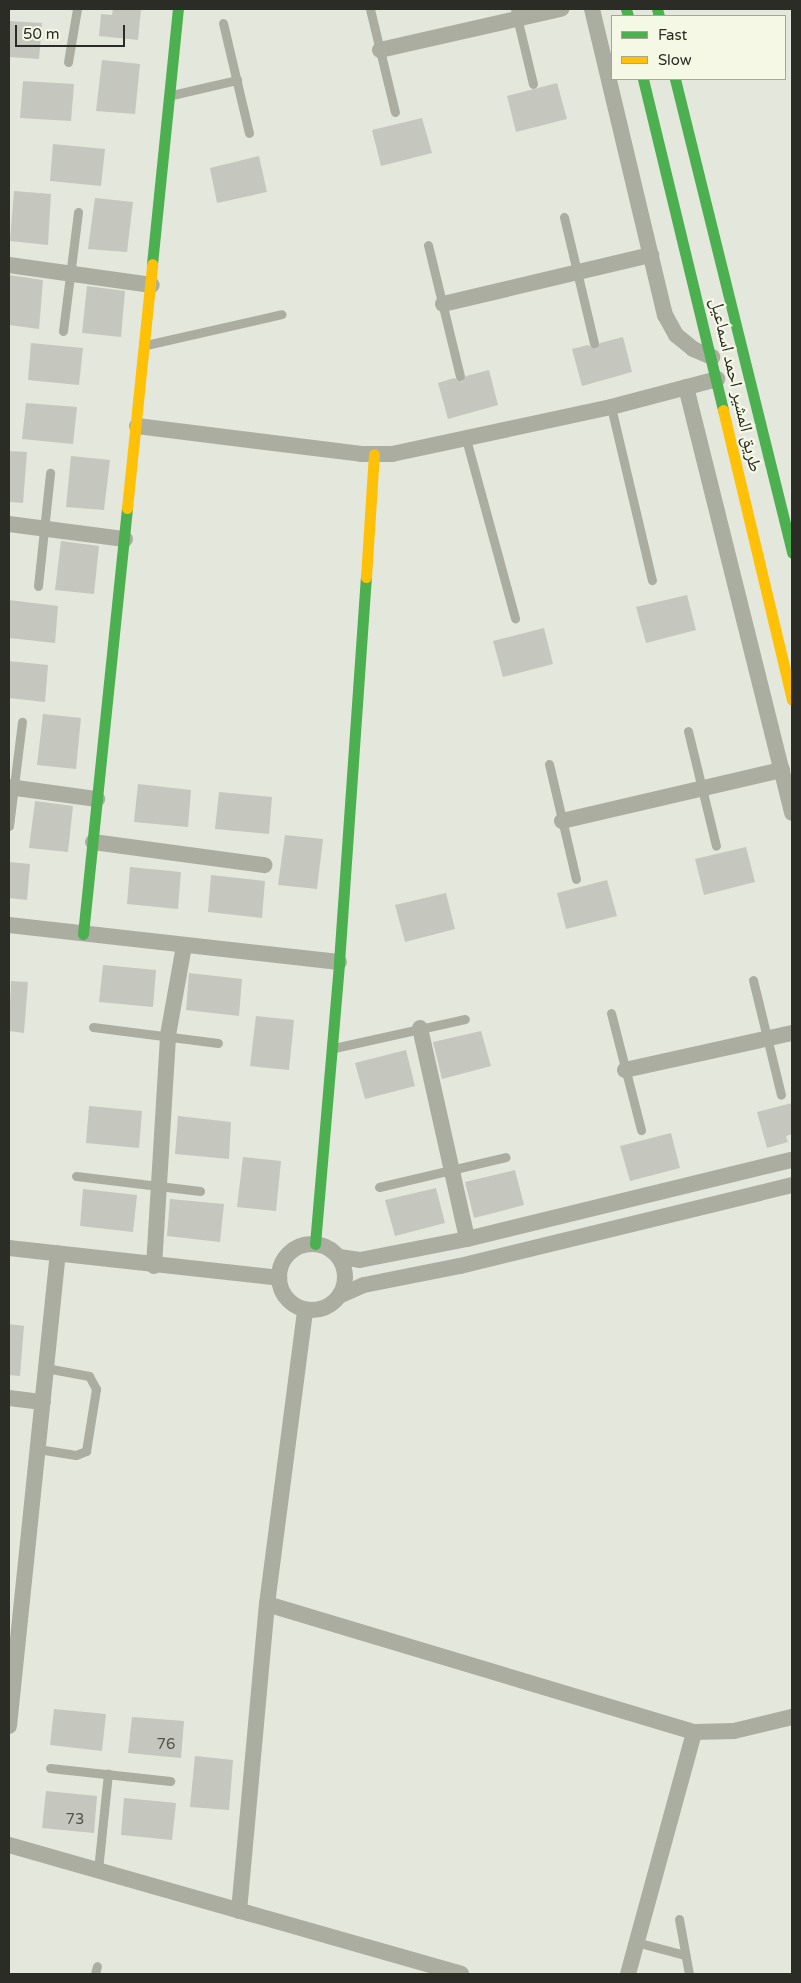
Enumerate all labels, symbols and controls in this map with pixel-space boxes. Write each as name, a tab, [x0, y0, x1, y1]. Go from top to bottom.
scale bar	[18, 15, 128, 47]
legend	[611, 15, 786, 80]
text: 50 m	[23, 25, 60, 43]
text: Fast	[658, 26, 687, 44]
text: Slow	[658, 51, 692, 69]
street label: طريق المشير احمد اسماعيل	[705, 296, 767, 474]
house number: 76	[157, 1736, 175, 1754]
house number: 73	[66, 1811, 84, 1829]

